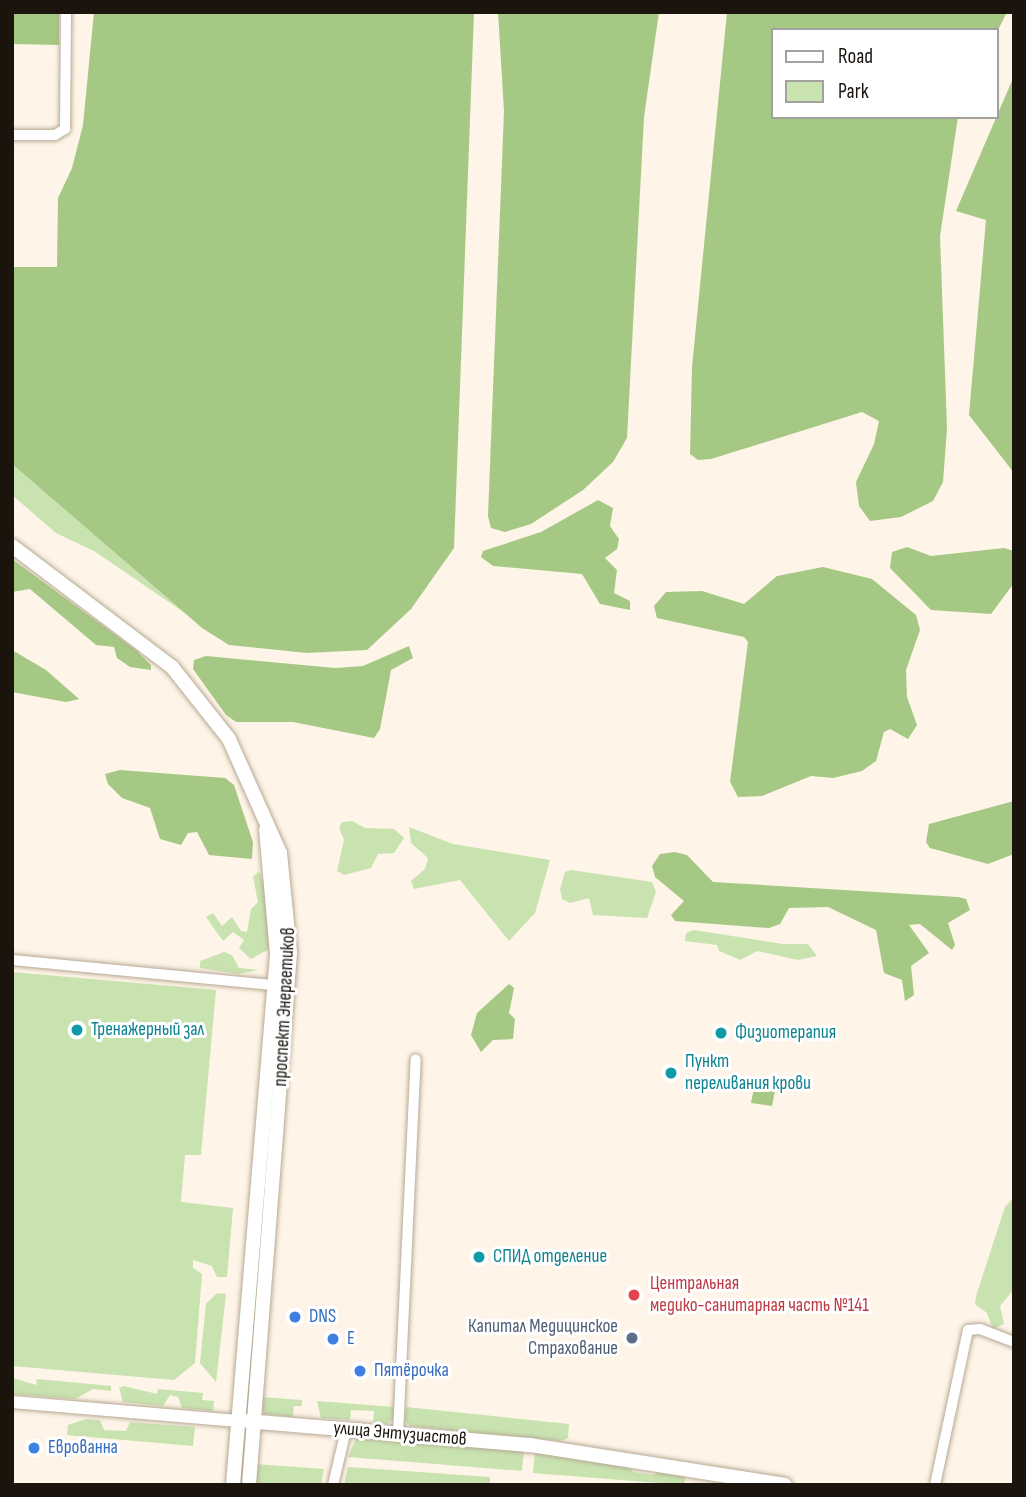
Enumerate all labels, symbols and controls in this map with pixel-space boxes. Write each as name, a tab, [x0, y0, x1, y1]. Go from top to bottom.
legend	[771, 28, 998, 119]
text: Road	[838, 44, 873, 69]
text: Park	[838, 79, 869, 104]
street label: проспект Энергетиков	[269, 927, 301, 1087]
place label: Тренажерный зал	[91, 1019, 204, 1041]
marker: Тренажерный зал	[69, 1022, 85, 1038]
place label: Физиотерапия	[735, 1022, 836, 1044]
marker: Физиотерапия	[713, 1025, 729, 1041]
place label: Пункт переливания крови	[685, 1051, 811, 1095]
marker: Пункт переливания крови	[663, 1065, 679, 1081]
place label: СПИД отделение	[493, 1246, 607, 1268]
marker: СПИД отделение	[471, 1249, 487, 1265]
place label: Центральная медико-санитарная часть №141	[650, 1273, 869, 1317]
marker: Центральная медико-санитарная часть №141	[624, 1285, 644, 1305]
place label: DNS	[309, 1306, 336, 1328]
marker: DNS	[287, 1309, 303, 1325]
place label: Капитал Медицинское Страхование	[468, 1316, 618, 1360]
place label: Е	[347, 1328, 355, 1350]
marker: Капитал Медицинское Страхование	[624, 1330, 640, 1346]
marker: Е	[325, 1331, 341, 1347]
place label: Пятёрочка	[374, 1360, 449, 1382]
marker: Пятёрочка	[352, 1363, 368, 1379]
street label: улица Энтузиастов	[332, 1417, 468, 1451]
place label: Еврованна	[48, 1437, 118, 1459]
marker: Еврованна	[26, 1440, 42, 1456]

